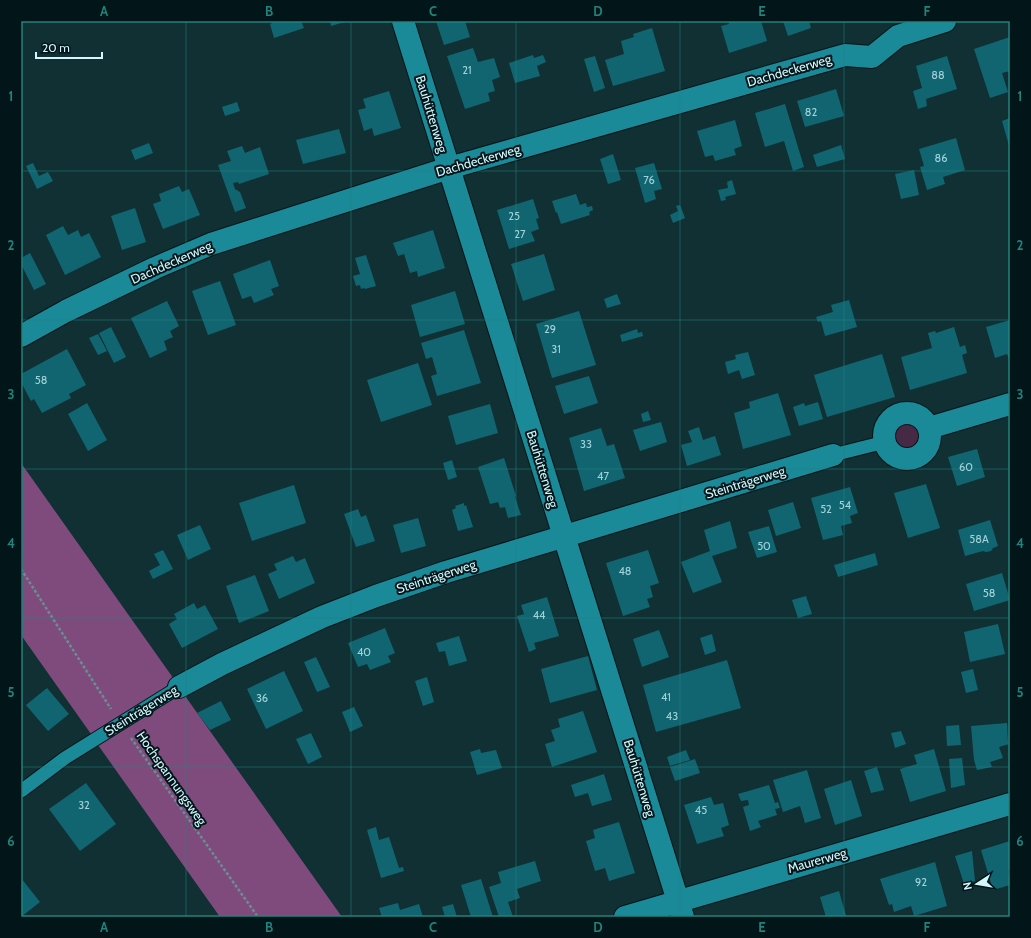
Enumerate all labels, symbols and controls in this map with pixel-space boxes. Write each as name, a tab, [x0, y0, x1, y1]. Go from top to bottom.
text: A	[100, 3, 109, 19]
text: B	[265, 3, 273, 19]
text: C	[429, 3, 437, 19]
text: D	[593, 3, 603, 19]
text: E	[758, 3, 766, 19]
text: F	[924, 3, 931, 19]
scale bar	[36, 34, 102, 60]
text: 20 m	[42, 40, 70, 55]
street label: Dachdeckerweg	[745, 50, 834, 90]
house number: 21	[462, 63, 472, 77]
house number: 88	[931, 68, 945, 82]
street label: Bauhüttenweg	[413, 74, 451, 155]
text: 1	[9, 88, 13, 104]
text: 1	[1018, 88, 1022, 104]
house number: 82	[805, 105, 817, 119]
street label: Dachdeckerweg	[434, 140, 523, 180]
house number: 86	[935, 151, 947, 165]
house number: 76	[643, 173, 655, 187]
house number: 25	[508, 209, 520, 223]
house number: 27	[514, 227, 526, 241]
text: 2	[8, 237, 15, 253]
street label: Dachdeckerweg	[128, 237, 215, 287]
text: 2	[1017, 237, 1024, 253]
house number: 29	[544, 322, 556, 336]
house number: 31	[551, 342, 561, 356]
house number: 58	[35, 373, 47, 387]
text: 3	[7, 386, 15, 402]
text: 3	[1016, 386, 1024, 402]
street label: Bauhüttenweg	[524, 429, 562, 510]
house number: 33	[580, 437, 592, 451]
house number: 60	[959, 460, 973, 474]
street label: Steinträgerweg	[703, 462, 787, 502]
house number: 47	[597, 469, 609, 483]
house number: 54	[839, 498, 852, 512]
house number: 52	[820, 502, 832, 516]
house number: 58A	[969, 532, 989, 546]
text: 4	[7, 535, 15, 551]
text: 4	[1016, 535, 1024, 551]
house number: 50	[757, 539, 771, 553]
street label: Steinträgerweg	[394, 555, 478, 596]
house number: 48	[618, 564, 632, 578]
house number: 58	[983, 586, 995, 600]
house number: 44	[533, 608, 546, 622]
house number: 40	[357, 645, 371, 659]
street label: Steinträgerweg	[102, 681, 181, 739]
text: 5	[8, 684, 15, 700]
text: 5	[1017, 684, 1024, 700]
house number: 41	[661, 690, 671, 704]
house number: 36	[256, 691, 268, 705]
house number: 43	[666, 709, 678, 723]
street label: Hochspannungsweg	[134, 728, 211, 828]
street label: Bauhüttenweg	[621, 738, 659, 819]
house number: 32	[78, 798, 90, 812]
house number: 45	[695, 803, 707, 817]
text: 6	[7, 833, 15, 849]
text: 6	[1016, 833, 1024, 849]
street label: Maurerweg	[786, 844, 849, 876]
north arrow	[957, 864, 997, 904]
house number: 92	[915, 875, 927, 889]
text: N	[960, 881, 975, 891]
text: A	[100, 919, 109, 935]
text: B	[265, 919, 273, 935]
text: C	[429, 919, 437, 935]
text: D	[593, 919, 603, 935]
text: E	[758, 919, 766, 935]
text: F	[924, 919, 931, 935]

